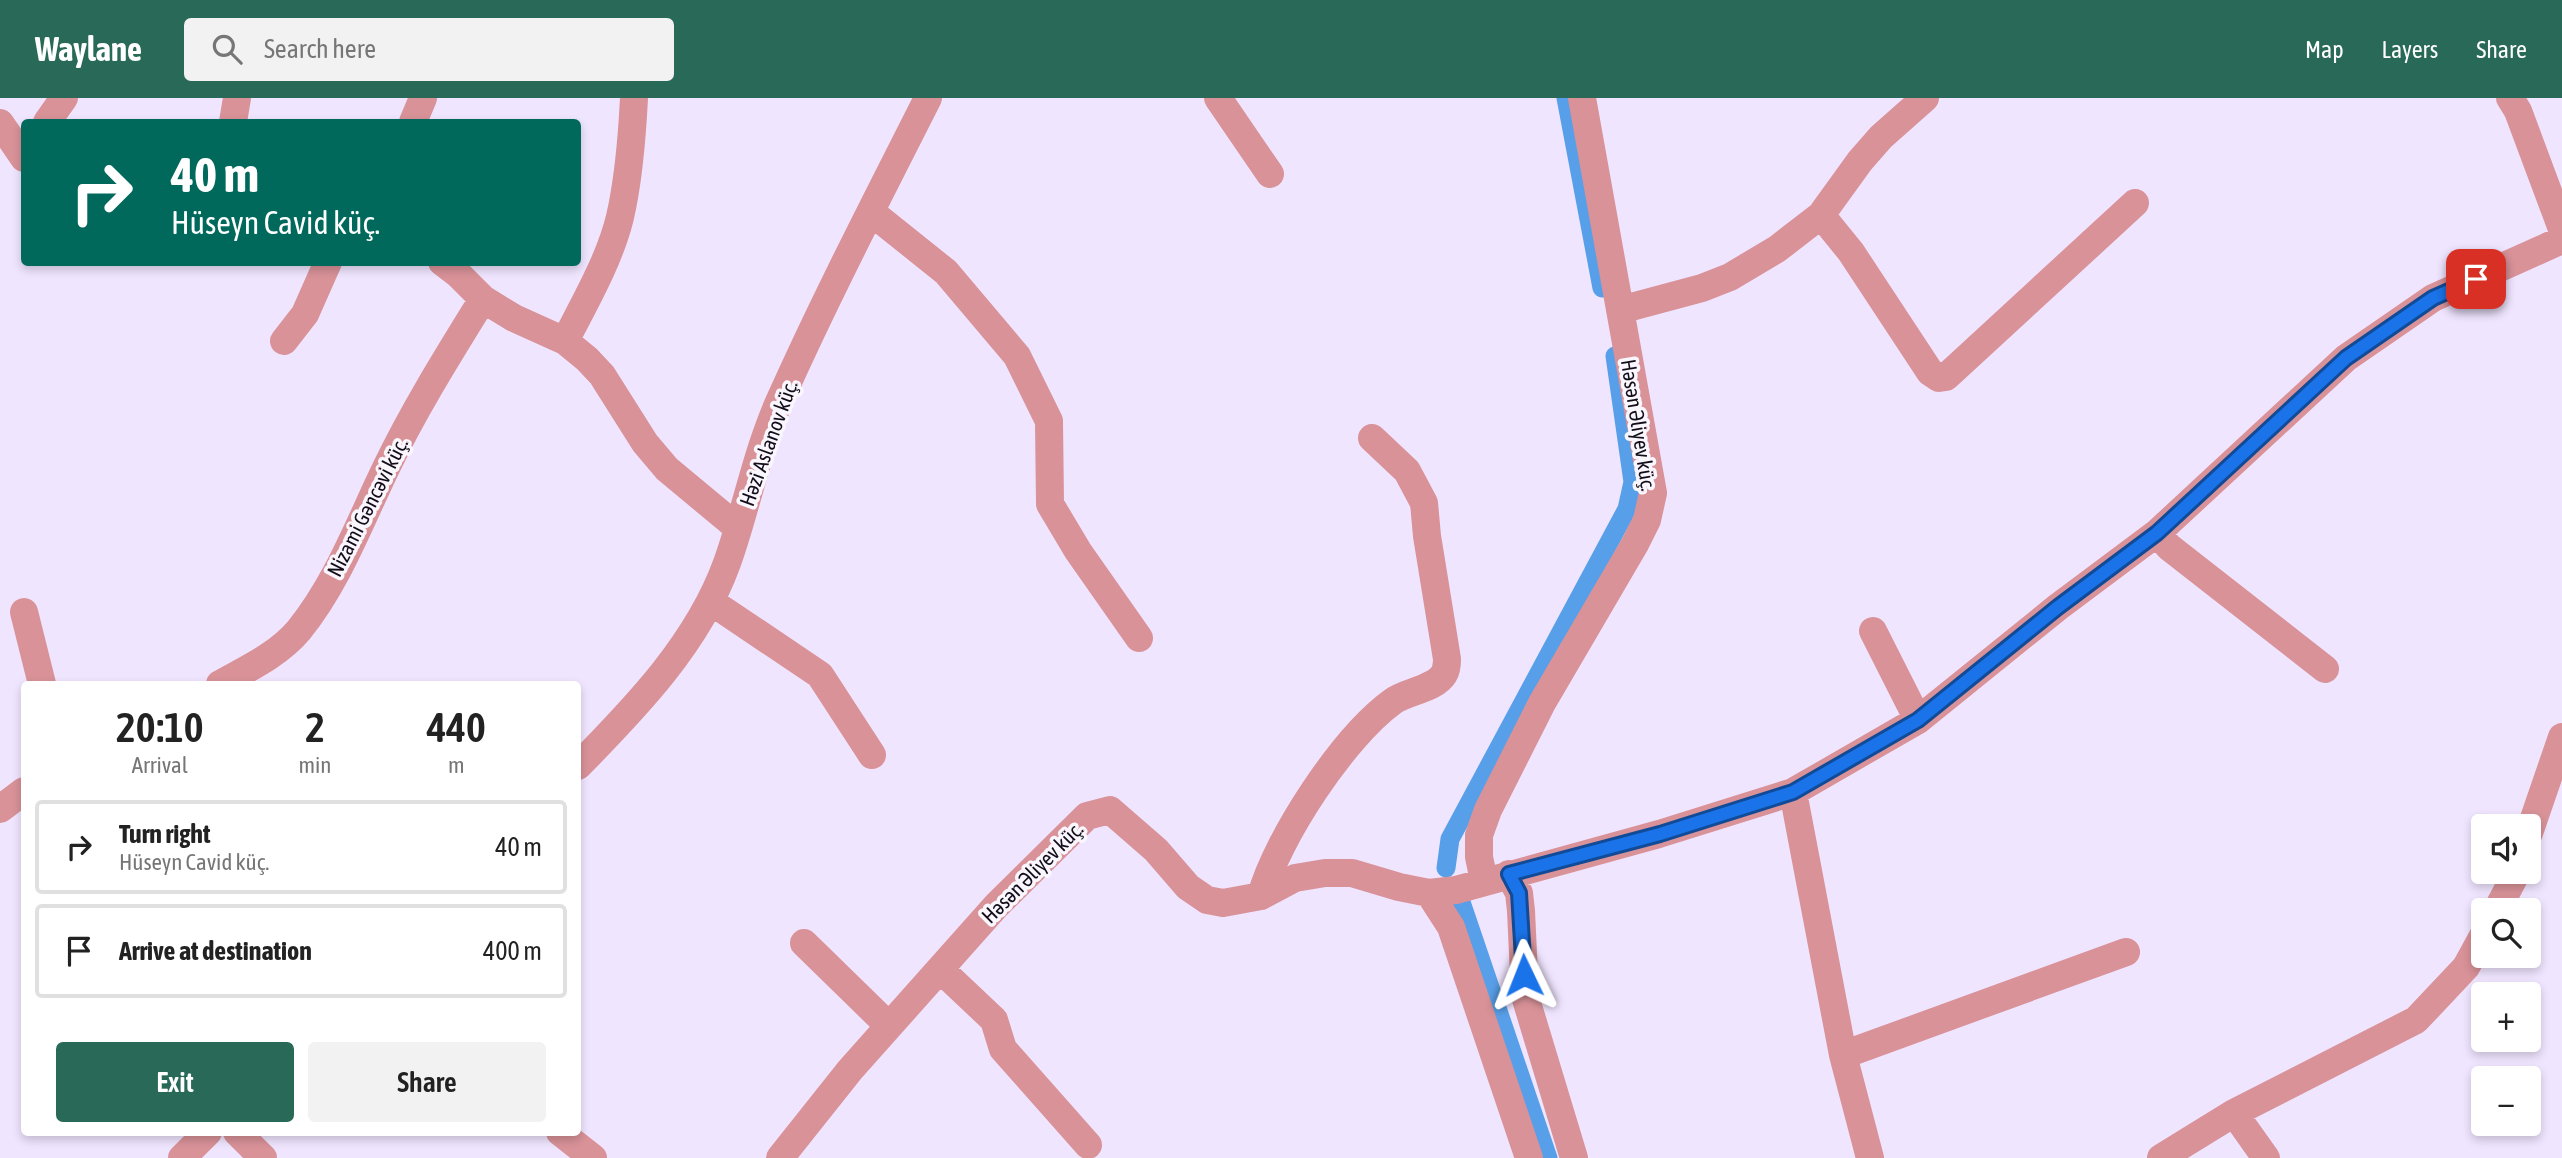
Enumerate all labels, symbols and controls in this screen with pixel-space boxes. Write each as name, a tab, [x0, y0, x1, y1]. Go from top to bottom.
search box	[184, 18, 674, 81]
text: Waylane	[35, 30, 142, 68]
icon: search	[208, 30, 246, 68]
text: Search here	[264, 34, 376, 64]
text: Map	[2305, 36, 2344, 63]
text: Layers	[2382, 36, 2438, 63]
text: Share	[2476, 36, 2527, 63]
text: 40 m	[171, 146, 259, 202]
icon: right	[56, 147, 147, 238]
text: Hüseyn Cavid küç.	[171, 204, 380, 241]
pin	[2446, 249, 2506, 309]
icon: arrive	[2457, 260, 2495, 298]
street label: Həsən Əliyev küç.	[1617, 357, 1661, 493]
street label: Həzi Aslanov küç.	[734, 377, 802, 509]
street label: Nizami Gəncəvi küç.	[322, 434, 412, 580]
text: 20:10	[116, 703, 203, 751]
text: 2	[305, 703, 325, 751]
text: 440	[427, 703, 486, 751]
text: Arrival	[132, 752, 188, 778]
text: min	[299, 752, 332, 778]
text: m	[448, 752, 465, 778]
map controls	[2471, 814, 2541, 1136]
button: sound	[2471, 814, 2541, 884]
street label: Həsən Əliyev küç.	[976, 816, 1088, 928]
text: Turn right	[119, 819, 210, 849]
icon: right	[60, 828, 98, 866]
text: 40 m	[495, 832, 542, 862]
text: Hüseyn Cavid küç.	[119, 849, 269, 875]
button: search	[2471, 898, 2541, 968]
icon: arrive	[60, 932, 98, 970]
text: Arrive at destination	[119, 936, 312, 966]
text: 400 m	[483, 936, 542, 966]
position arrow	[1487, 938, 1561, 1012]
button: +	[2471, 982, 2541, 1052]
button: Exit	[56, 1042, 294, 1122]
button: Share	[308, 1042, 546, 1122]
button: −	[2471, 1066, 2541, 1136]

